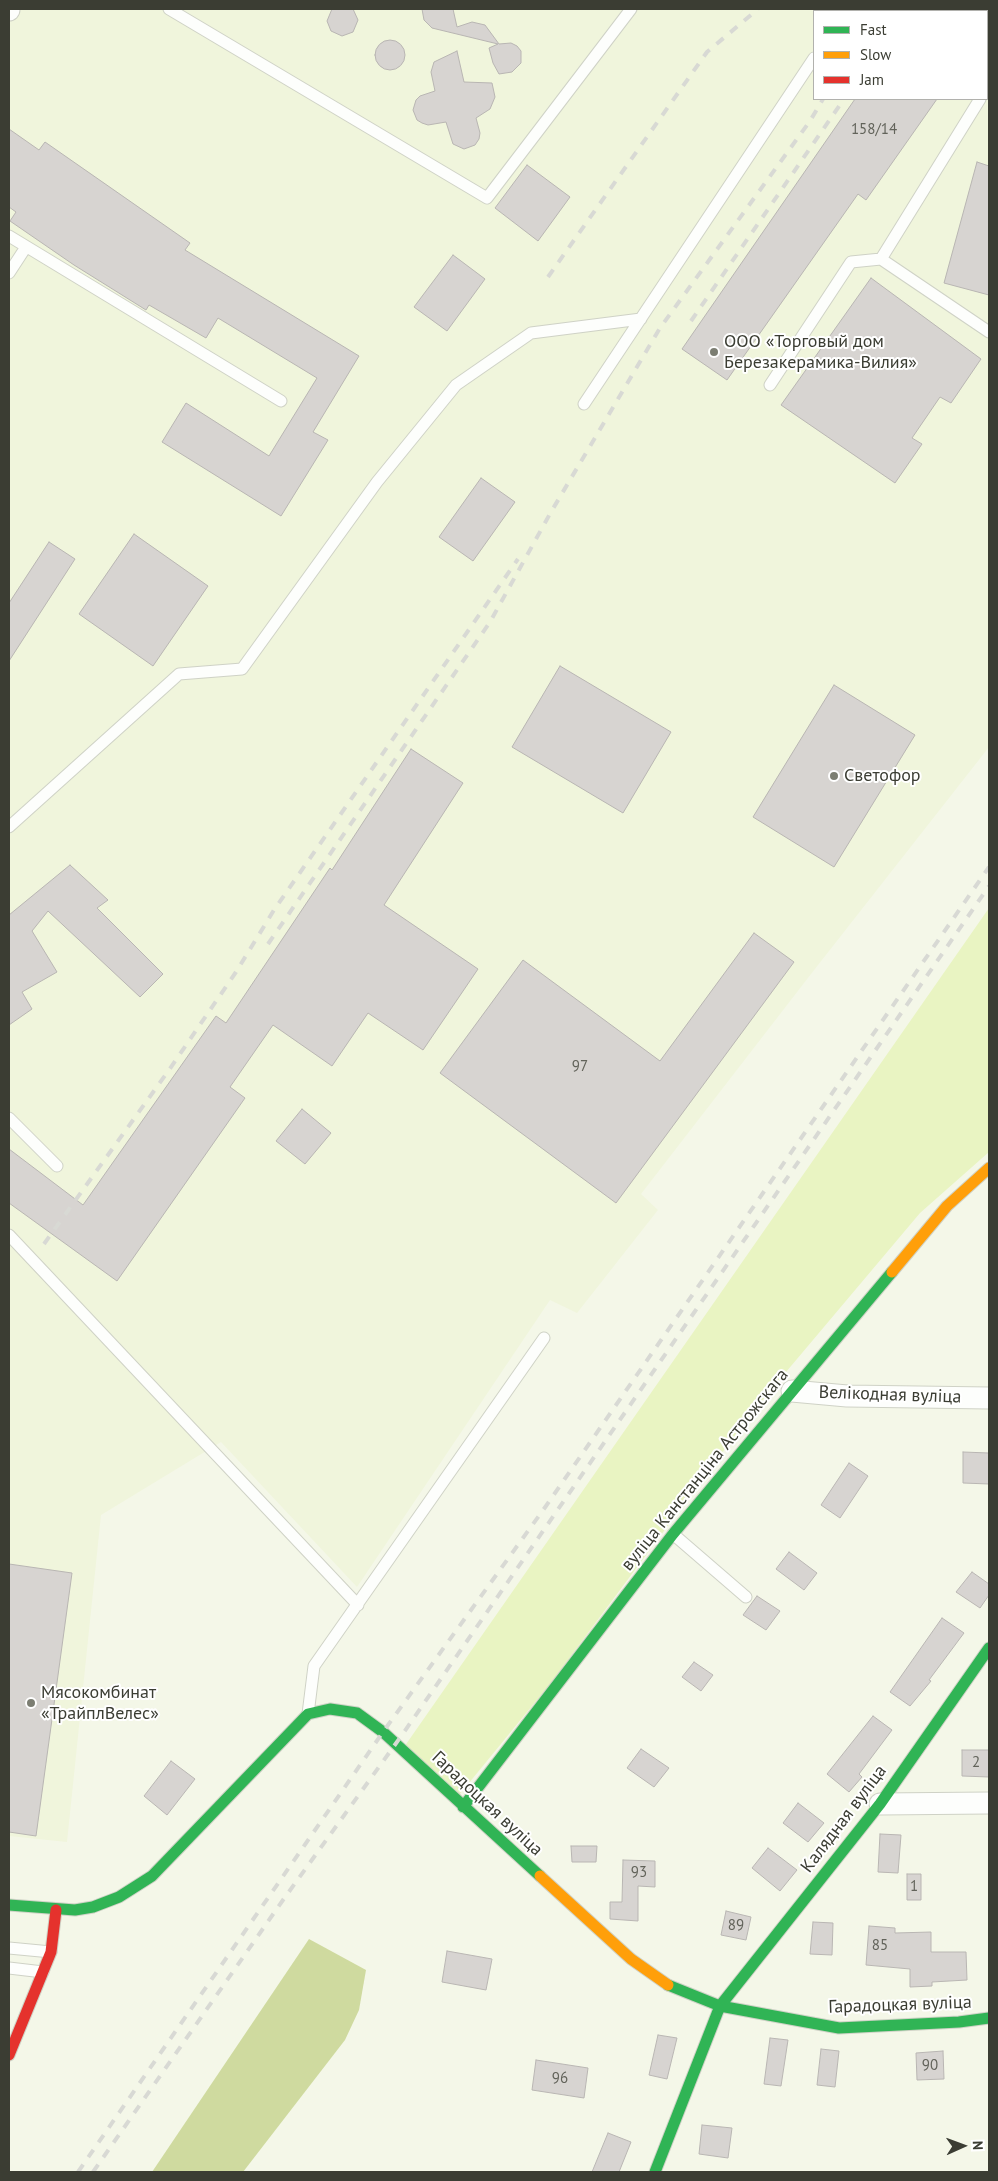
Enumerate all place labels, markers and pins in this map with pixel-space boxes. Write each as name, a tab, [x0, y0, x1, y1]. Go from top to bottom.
place label: ООО «Торговый дом Березакерамика-Вилия»	[724, 331, 917, 374]
marker: ООО «Торговый дом Березакерамика-Вилия»	[708, 346, 720, 358]
place label: Светофор	[844, 765, 921, 787]
marker: Светофор	[828, 770, 840, 782]
place label: Мясокомбинат «ТрайплВелес»	[41, 1682, 159, 1725]
marker: Мясокомбинат «ТрайплВелес»	[25, 1697, 37, 1709]

